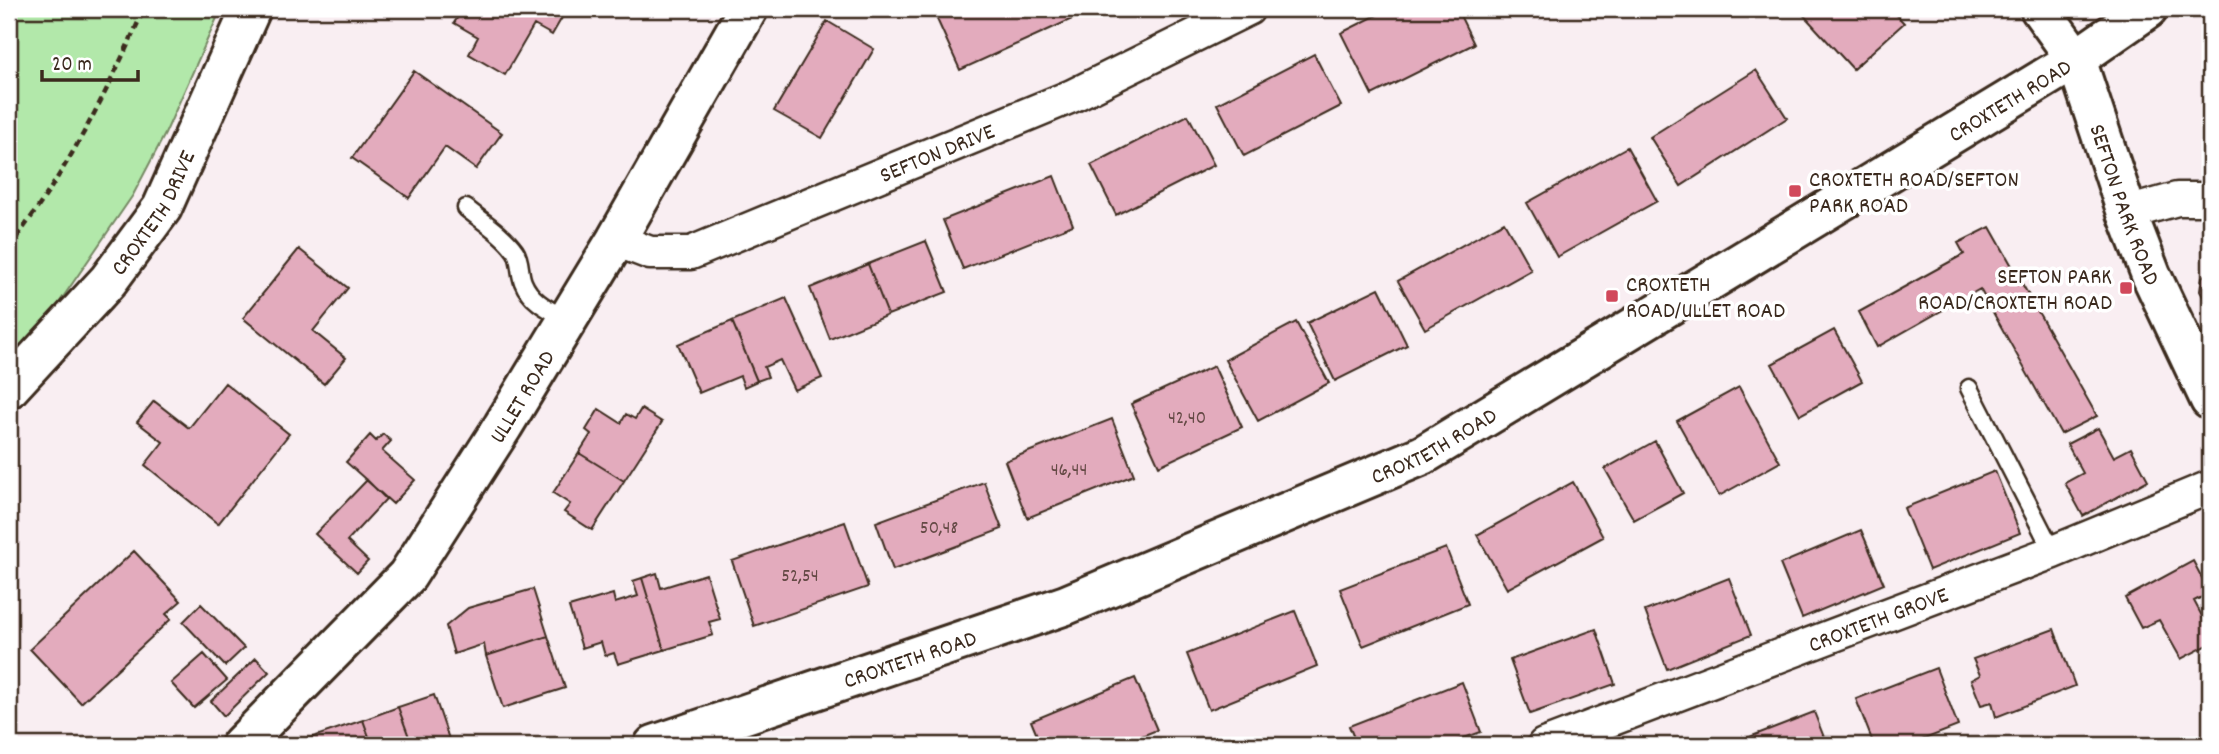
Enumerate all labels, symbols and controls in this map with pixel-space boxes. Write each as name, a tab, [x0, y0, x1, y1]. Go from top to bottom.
scale bar	[42, 38, 138, 82]
text: 20 m	[52, 51, 92, 81]
street label: CROXTETH ROAD	[1943, 52, 2079, 153]
street label: SEFTON DRIVE	[875, 116, 1001, 193]
street label: SEFTON PARK ROAD	[2079, 120, 2167, 292]
street label: CROXTETH DRIVE	[104, 145, 206, 284]
place label: CROXTETH ROAD/SEFTON PARK ROAD	[1809, 165, 2019, 224]
marker: CROXTETH ROAD/SEFTON PARK ROAD	[1787, 183, 1803, 199]
place label: SEFTON PARK ROAD/CROXTETH ROAD	[1918, 262, 2112, 321]
place label: CROXTETH ROAD/ULLET ROAD	[1626, 270, 1785, 329]
marker: SEFTON PARK ROAD/CROXTETH ROAD	[2118, 280, 2134, 296]
marker: CROXTETH ROAD/ULLET ROAD	[1604, 288, 1620, 304]
street label: ULLET ROAD	[483, 345, 565, 451]
street label: CROXTETH ROAD	[1367, 401, 1504, 495]
house number: 42,40	[1168, 406, 1206, 433]
house number: 46,44	[1051, 458, 1087, 485]
house number: 50,48	[920, 516, 958, 543]
house number: 52,54	[781, 564, 819, 591]
street label: CROXTETH GROVE	[1804, 580, 1954, 663]
street label: CROXTETH ROAD	[840, 623, 982, 699]

